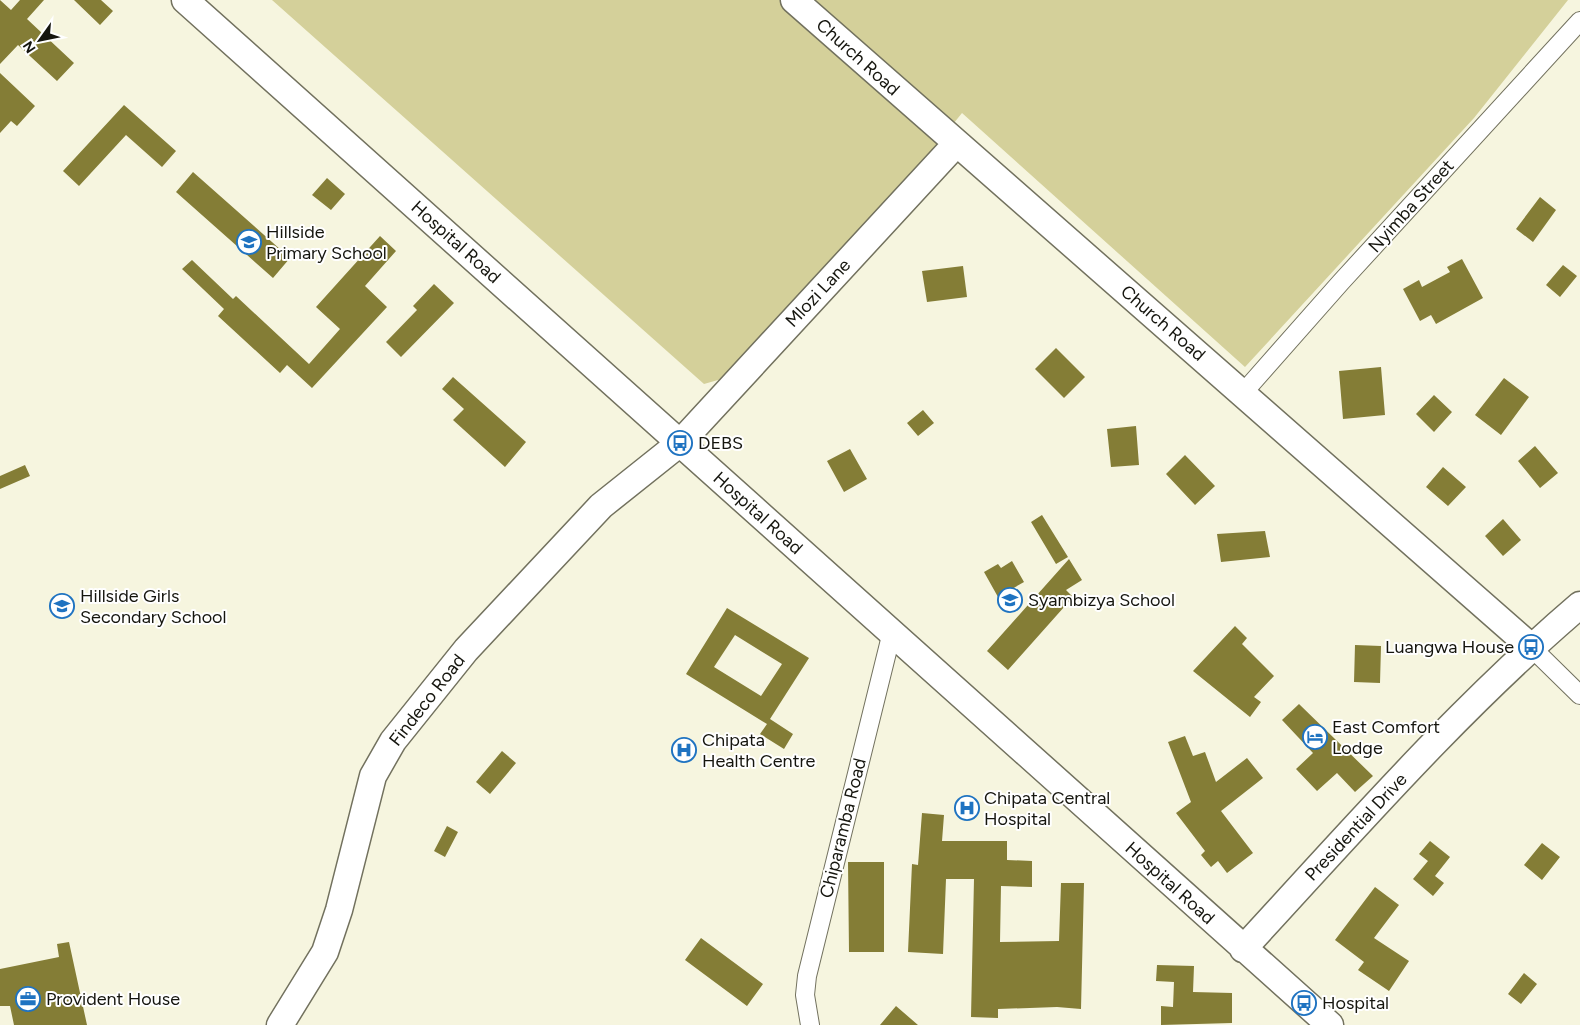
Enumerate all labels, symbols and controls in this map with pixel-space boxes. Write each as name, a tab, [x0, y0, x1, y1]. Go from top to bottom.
street label: Church Road	[812, 14, 904, 100]
north arrow	[15, 15, 65, 65]
text: N	[19, 38, 40, 56]
street label: Nyimba Street	[1364, 155, 1459, 257]
street label: Hospital Road	[407, 196, 505, 288]
place label: Hillside Primary School	[266, 221, 387, 264]
school or university icon: Hillside Primary School	[236, 229, 262, 255]
street label: Mlozi Lane	[781, 254, 855, 332]
street label: Church Road	[1116, 280, 1210, 366]
bus stop icon: DEBS	[667, 430, 693, 456]
place label: DEBS	[698, 432, 743, 454]
street label: Hospital Road	[709, 467, 807, 559]
place label: Hillside Girls Secondary School	[80, 585, 227, 628]
school or university icon: Syambizya School	[997, 587, 1023, 613]
place label: Syambizya School	[1028, 589, 1175, 611]
school or university icon: Hillside Girls Secondary School	[49, 593, 75, 619]
bus stop icon: Luangwa House	[1518, 634, 1544, 660]
place label: Luangwa House	[1385, 636, 1514, 658]
street label: Findeco Road	[384, 650, 470, 750]
place label: East Comfort Lodge	[1332, 716, 1440, 759]
hotel icon: East Comfort Lodge	[1302, 724, 1328, 750]
place label: Chipata Health Centre	[702, 729, 816, 772]
hospital icon: Chipata Health Centre	[671, 737, 697, 763]
street label: Chiparamba Road	[815, 756, 871, 900]
street label: Presidential Drive	[1300, 768, 1412, 885]
place label: Chipata Central Hospital	[984, 787, 1110, 830]
hospital icon: Chipata Central Hospital	[954, 795, 980, 821]
street label: Hospital Road	[1121, 837, 1219, 929]
office icon: Provident House	[15, 986, 41, 1012]
place label: Provident House	[46, 988, 180, 1010]
bus stop icon: Hospital	[1291, 990, 1317, 1016]
place label: Hospital	[1322, 992, 1389, 1014]

